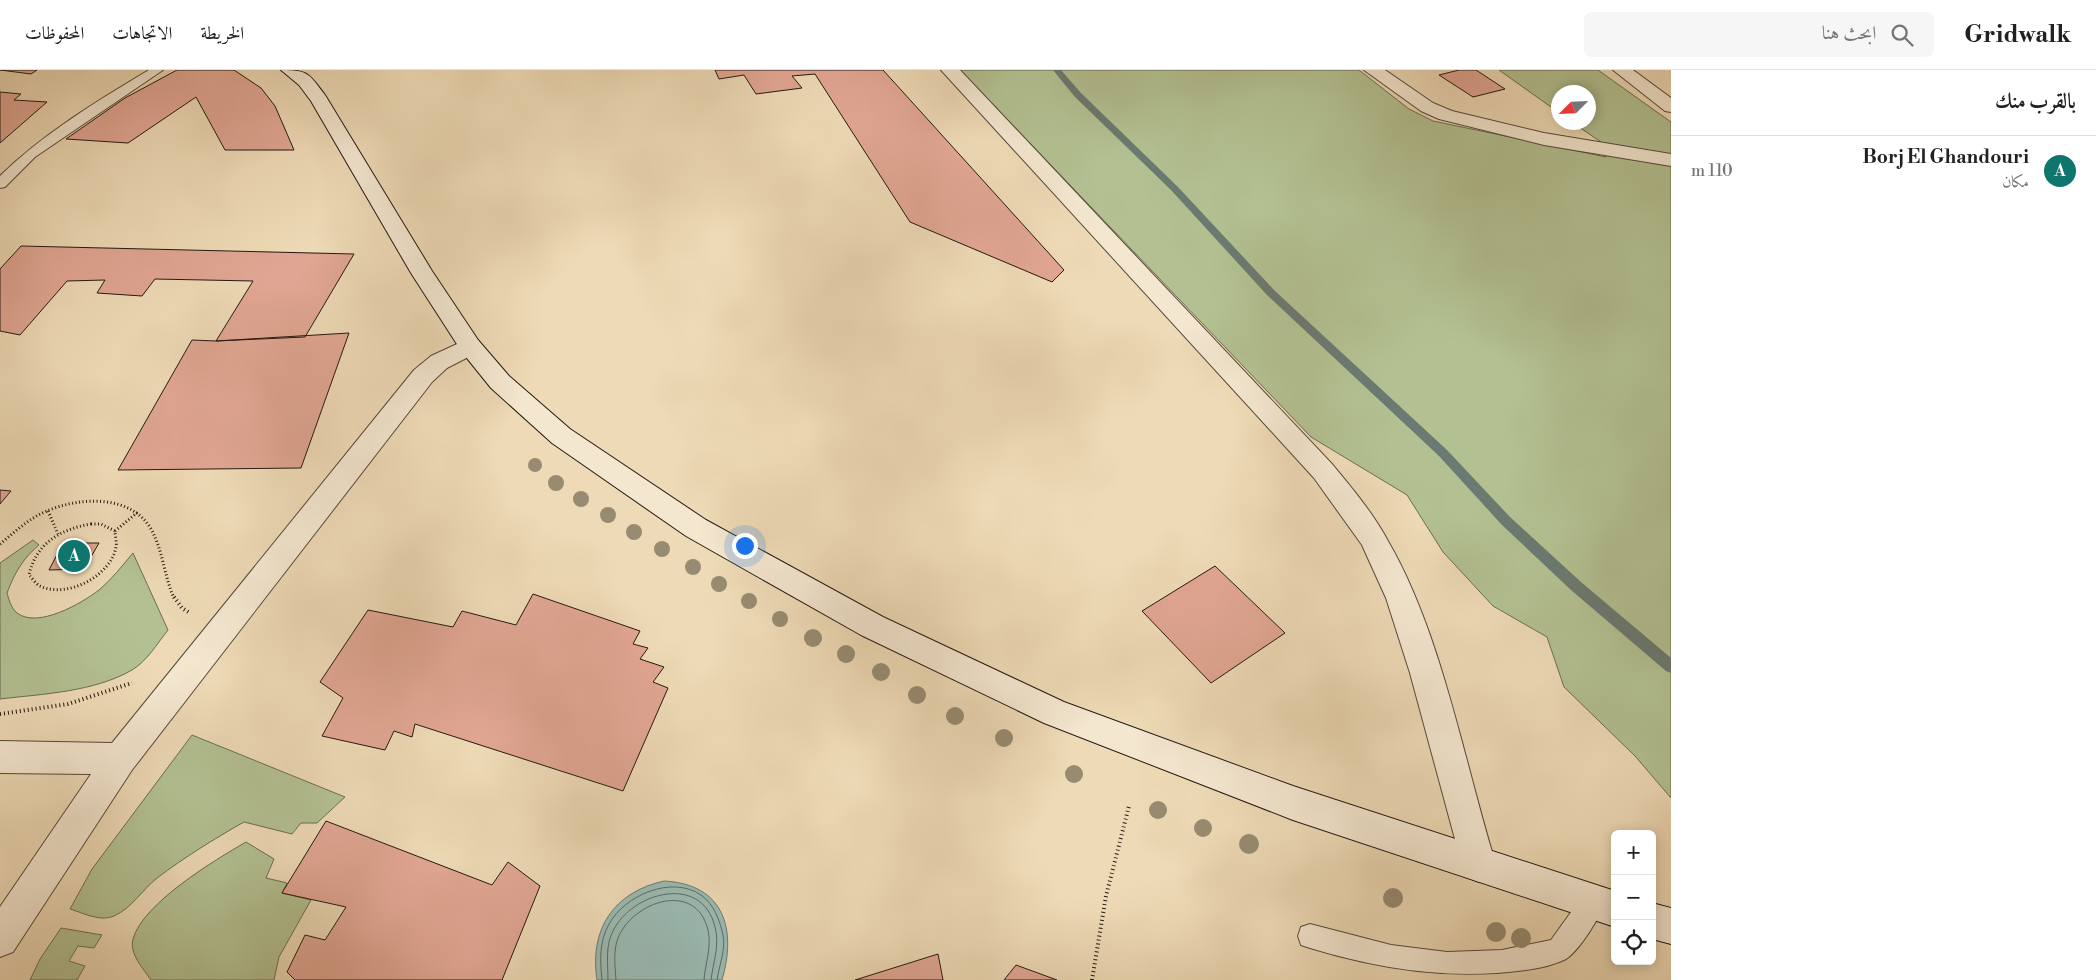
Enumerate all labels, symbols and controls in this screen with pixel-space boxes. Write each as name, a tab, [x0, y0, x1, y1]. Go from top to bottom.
search box	[1584, 12, 1934, 57]
text: Gridwalk	[1964, 20, 2071, 50]
text: ابحث هنا	[1822, 21, 1876, 45]
icon: search	[1888, 21, 1916, 49]
text: المحفوظات	[25, 22, 84, 45]
text: الاتجاهات	[112, 22, 172, 45]
text: الخريطة	[200, 22, 244, 45]
north arrow	[1551, 85, 1596, 130]
text: بالقرب منك	[1995, 89, 2076, 115]
text: Borj El Ghandouri	[1862, 145, 2029, 169]
text: 110 m	[1691, 161, 1733, 181]
text: A	[2054, 161, 2066, 181]
text: مكان	[2002, 172, 2029, 192]
your location	[732, 533, 758, 559]
pin: A	[58, 537, 90, 575]
map controls	[1611, 830, 1656, 965]
button: +	[1611, 830, 1656, 875]
button: −	[1611, 875, 1656, 920]
button: locate	[1611, 920, 1656, 965]

